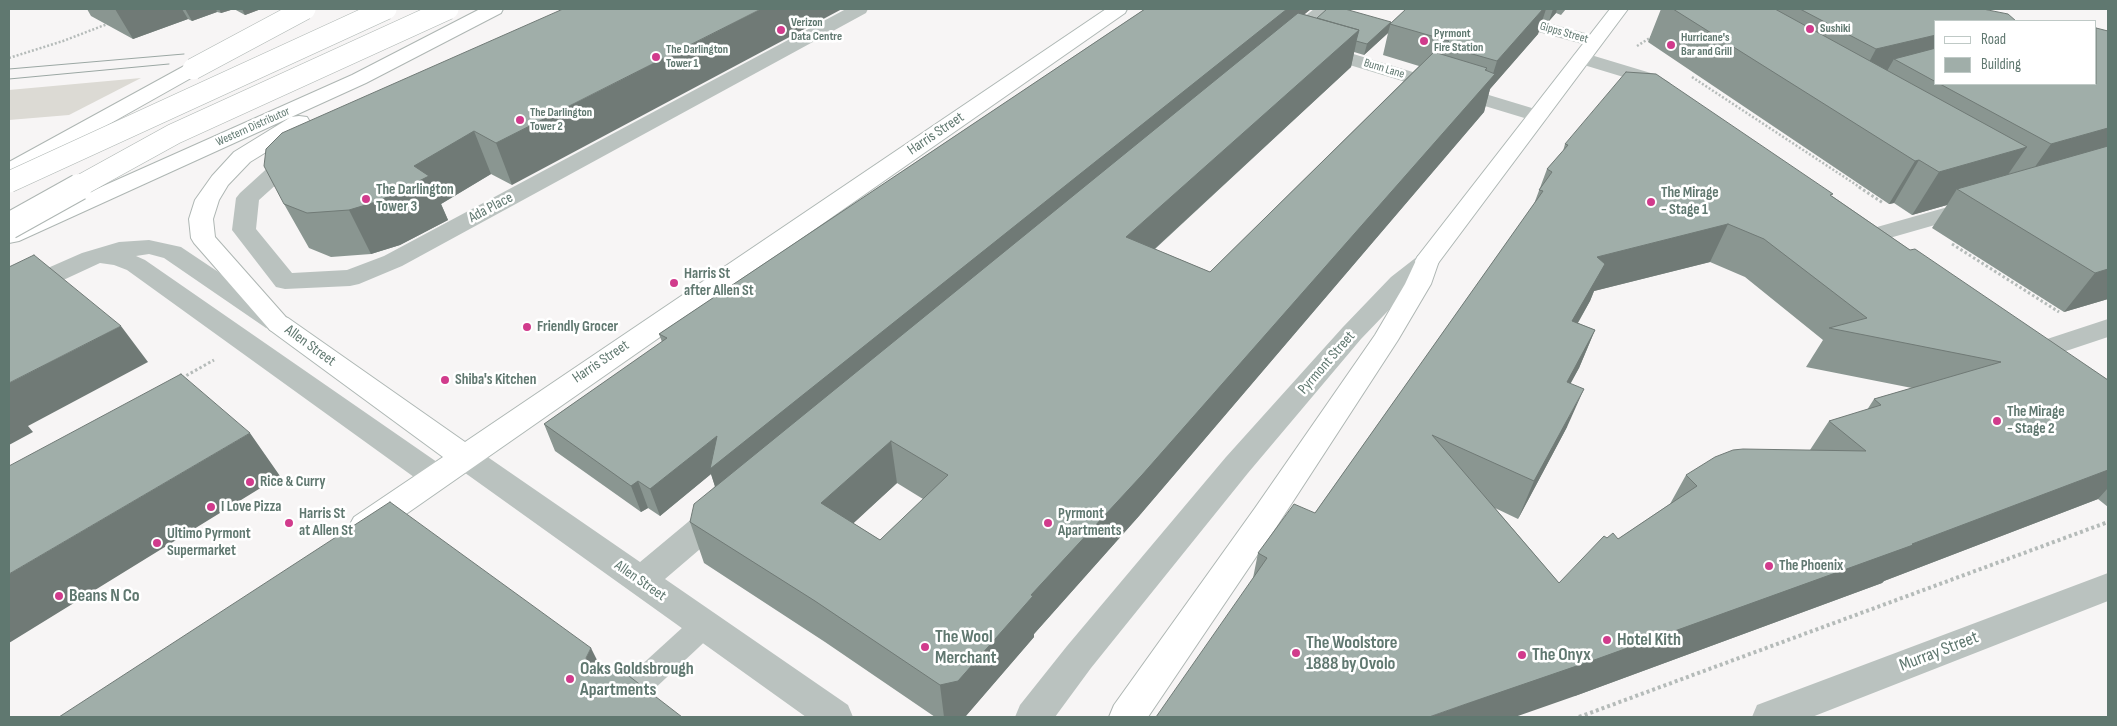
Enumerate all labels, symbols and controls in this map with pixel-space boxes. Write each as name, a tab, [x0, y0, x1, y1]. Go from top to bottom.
place label: Verizon Data Centre	[791, 16, 842, 44]
street label: Gipps Street	[1538, 19, 1590, 47]
legend	[1934, 20, 2097, 85]
place label: Sushiki	[1820, 22, 1851, 36]
marker: Sushiki	[1804, 23, 1816, 35]
marker: Verizon Data Centre	[775, 24, 787, 36]
place label: Pyrmont Fire Station	[1434, 27, 1483, 55]
text: Road	[1981, 30, 2006, 49]
place label: Hurricane's Bar and Grill	[1681, 31, 1732, 59]
marker: Pyrmont Fire Station	[1418, 35, 1430, 47]
marker: Hurricane's Bar and Grill	[1665, 39, 1677, 51]
place label: The Darlington Tower 1	[666, 43, 728, 71]
marker: The Darlington Tower 1	[650, 51, 662, 63]
text: Building	[1981, 55, 2021, 74]
street label: Bunn Lane	[1362, 56, 1406, 82]
street label: Western Distributor	[214, 104, 292, 150]
place label: The Darlington Tower 2	[530, 106, 592, 134]
street label: Harris Street	[904, 109, 968, 159]
marker: The Darlington Tower 2	[514, 114, 526, 126]
place label: The Darlington Tower 3	[376, 181, 454, 216]
place label: The Mirage - Stage 1	[1661, 184, 1719, 219]
street label: Ada Place	[466, 189, 516, 227]
marker: The Darlington Tower 3	[360, 193, 372, 205]
marker: The Mirage - Stage 1	[1645, 196, 1657, 208]
place label: Harris St after Allen St	[684, 265, 754, 300]
marker: Harris St after Allen St	[668, 277, 680, 289]
place label: Friendly Grocer	[537, 318, 618, 336]
street label: Allen Street	[281, 321, 339, 371]
marker: Friendly Grocer	[521, 321, 533, 333]
street label: Pyrmont Street	[1295, 328, 1359, 398]
street label: Harris Street	[569, 337, 633, 387]
place label: Shiba's Kitchen	[455, 371, 536, 389]
marker: Shiba's Kitchen	[439, 374, 451, 386]
place label: The Mirage - Stage 2	[2007, 403, 2065, 438]
marker: The Mirage - Stage 2	[1991, 415, 2003, 427]
place label: Rice & Curry	[260, 473, 326, 491]
marker: Rice & Curry	[244, 476, 256, 488]
place label: I Love Pizza	[221, 498, 281, 516]
marker: I Love Pizza	[205, 501, 217, 513]
place label: Harris St at Allen St	[299, 505, 353, 540]
place label: Pyrmont Apartments	[1058, 505, 1122, 540]
marker: Harris St at Allen St	[283, 517, 295, 529]
marker: Pyrmont Apartments	[1042, 517, 1054, 529]
place label: Ultimo Pyrmont Supermarket	[167, 525, 251, 560]
marker: Ultimo Pyrmont Supermarket	[151, 537, 163, 549]
street label: Allen Street	[611, 557, 669, 605]
place label: The Phoenix	[1779, 557, 1843, 575]
marker: The Phoenix	[1763, 560, 1775, 572]
place label: Beans N Co	[69, 585, 140, 607]
marker: Beans N Co	[53, 590, 65, 602]
place label: The Wool Merchant	[935, 626, 996, 669]
street label: Murray Street	[1896, 627, 1982, 677]
place label: Hotel Kith	[1617, 629, 1681, 651]
place label: The Woolstore 1888 by Ovolo	[1306, 632, 1397, 674]
marker: Hotel Kith	[1601, 634, 1613, 646]
marker: The Wool Merchant	[919, 641, 931, 653]
place label: The Onyx	[1532, 644, 1591, 666]
marker: The Woolstore 1888 by Ovolo	[1290, 647, 1302, 659]
marker: The Onyx	[1516, 649, 1528, 661]
place label: Oaks Goldsbrough Apartments	[580, 658, 694, 701]
marker: Oaks Goldsbrough Apartments	[564, 673, 576, 685]

